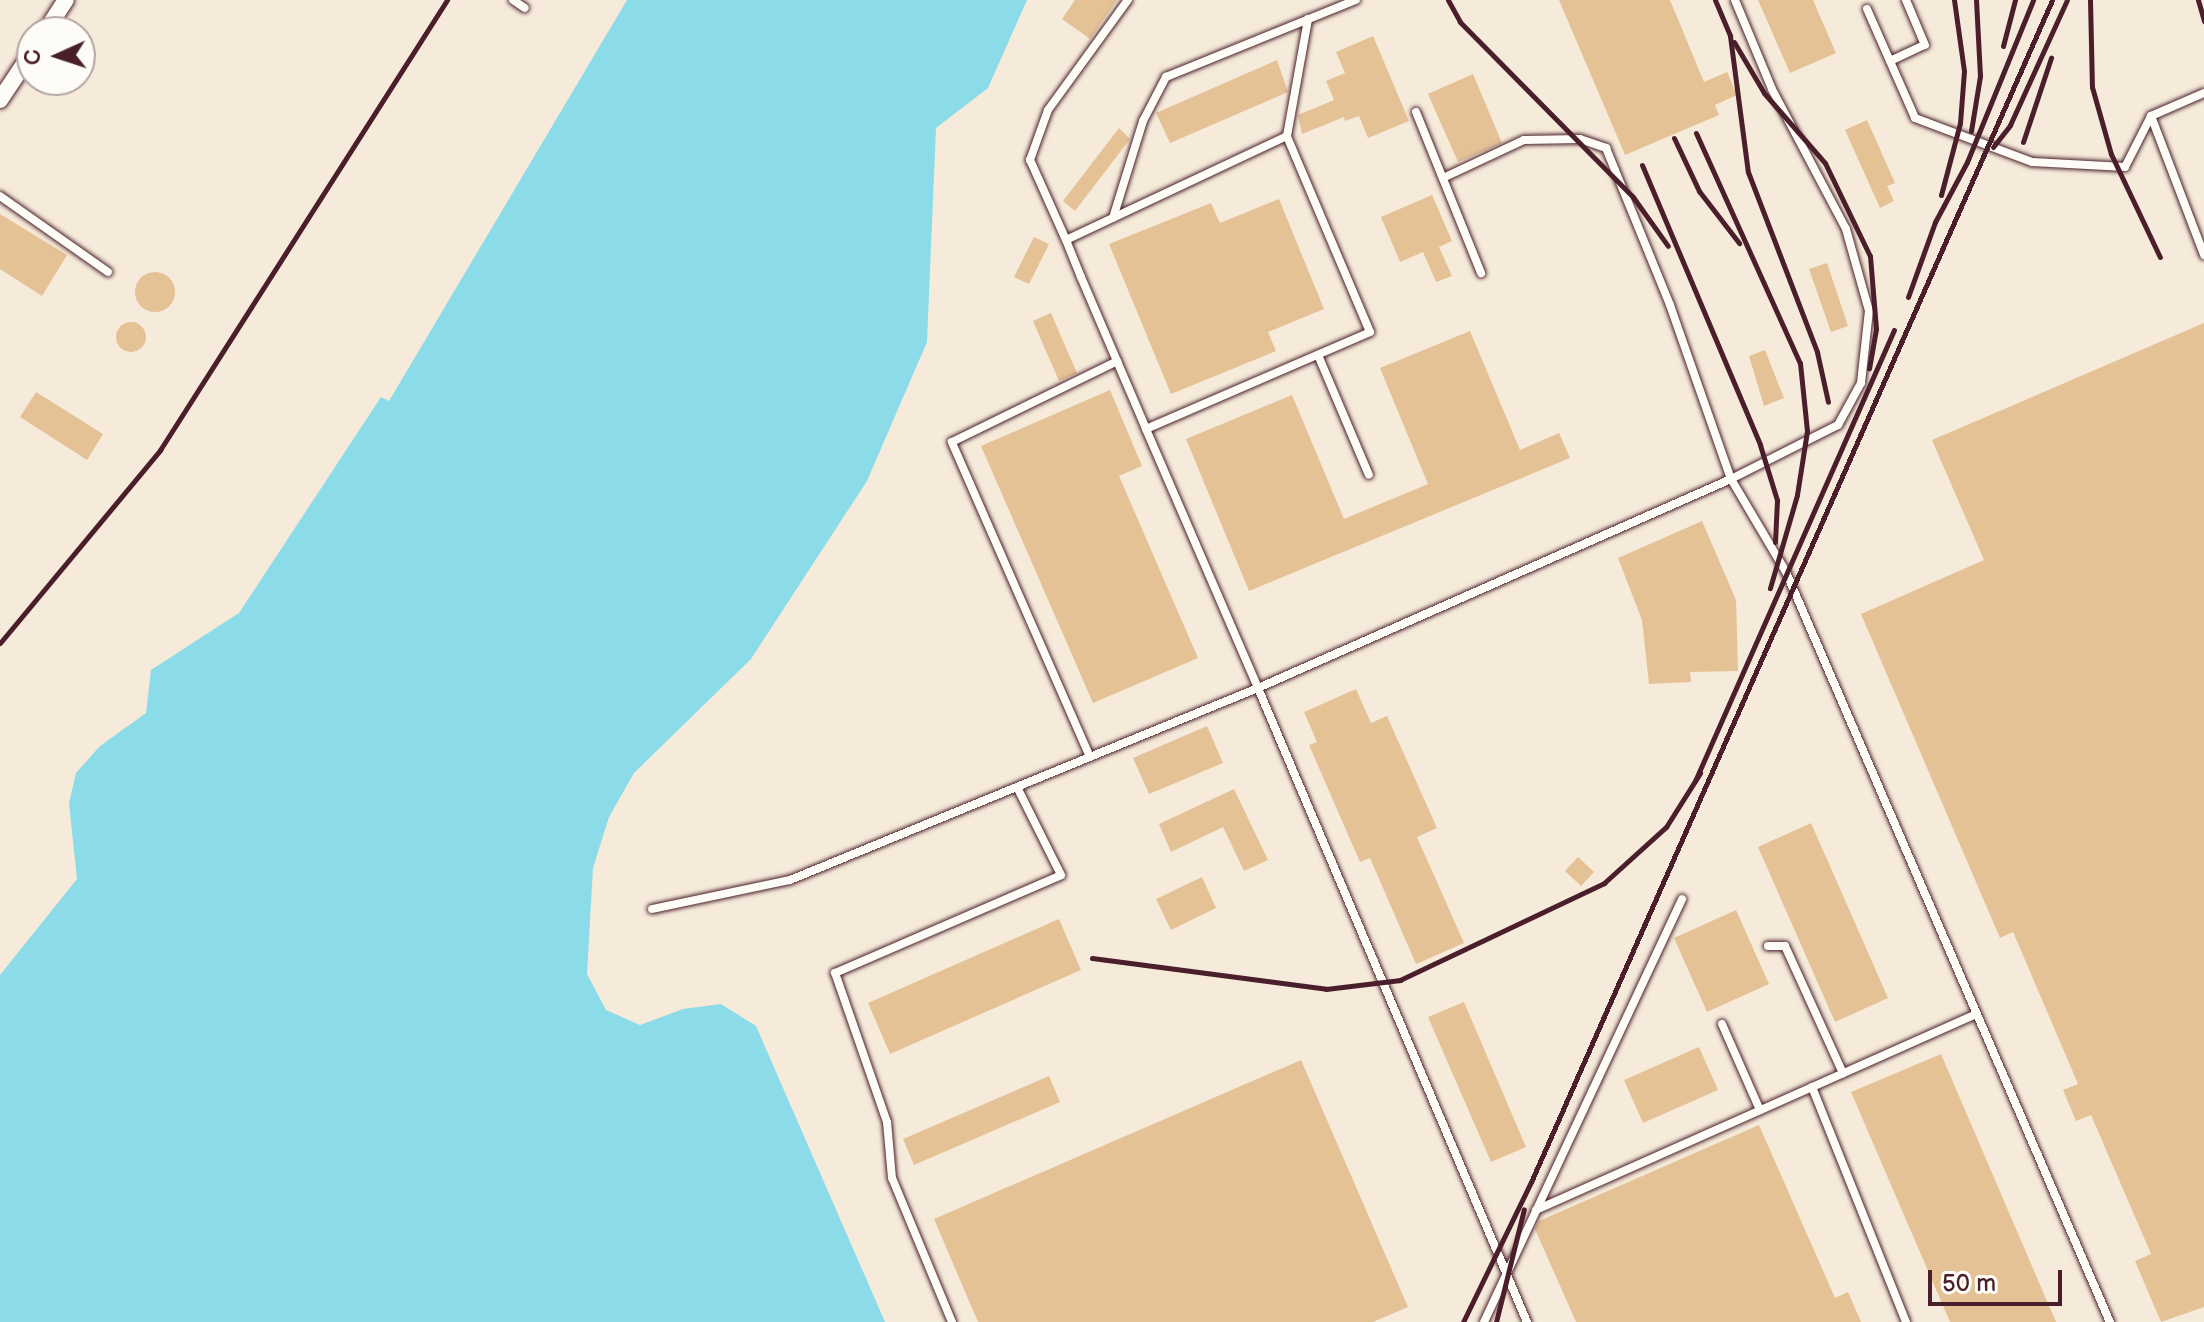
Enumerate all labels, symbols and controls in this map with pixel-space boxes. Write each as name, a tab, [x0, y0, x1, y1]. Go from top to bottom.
north arrow	[16, 16, 96, 96]
text: С	[20, 49, 47, 66]
scale bar	[1932, 1254, 2066, 1304]
text: 50 m	[1942, 1269, 1996, 1298]

